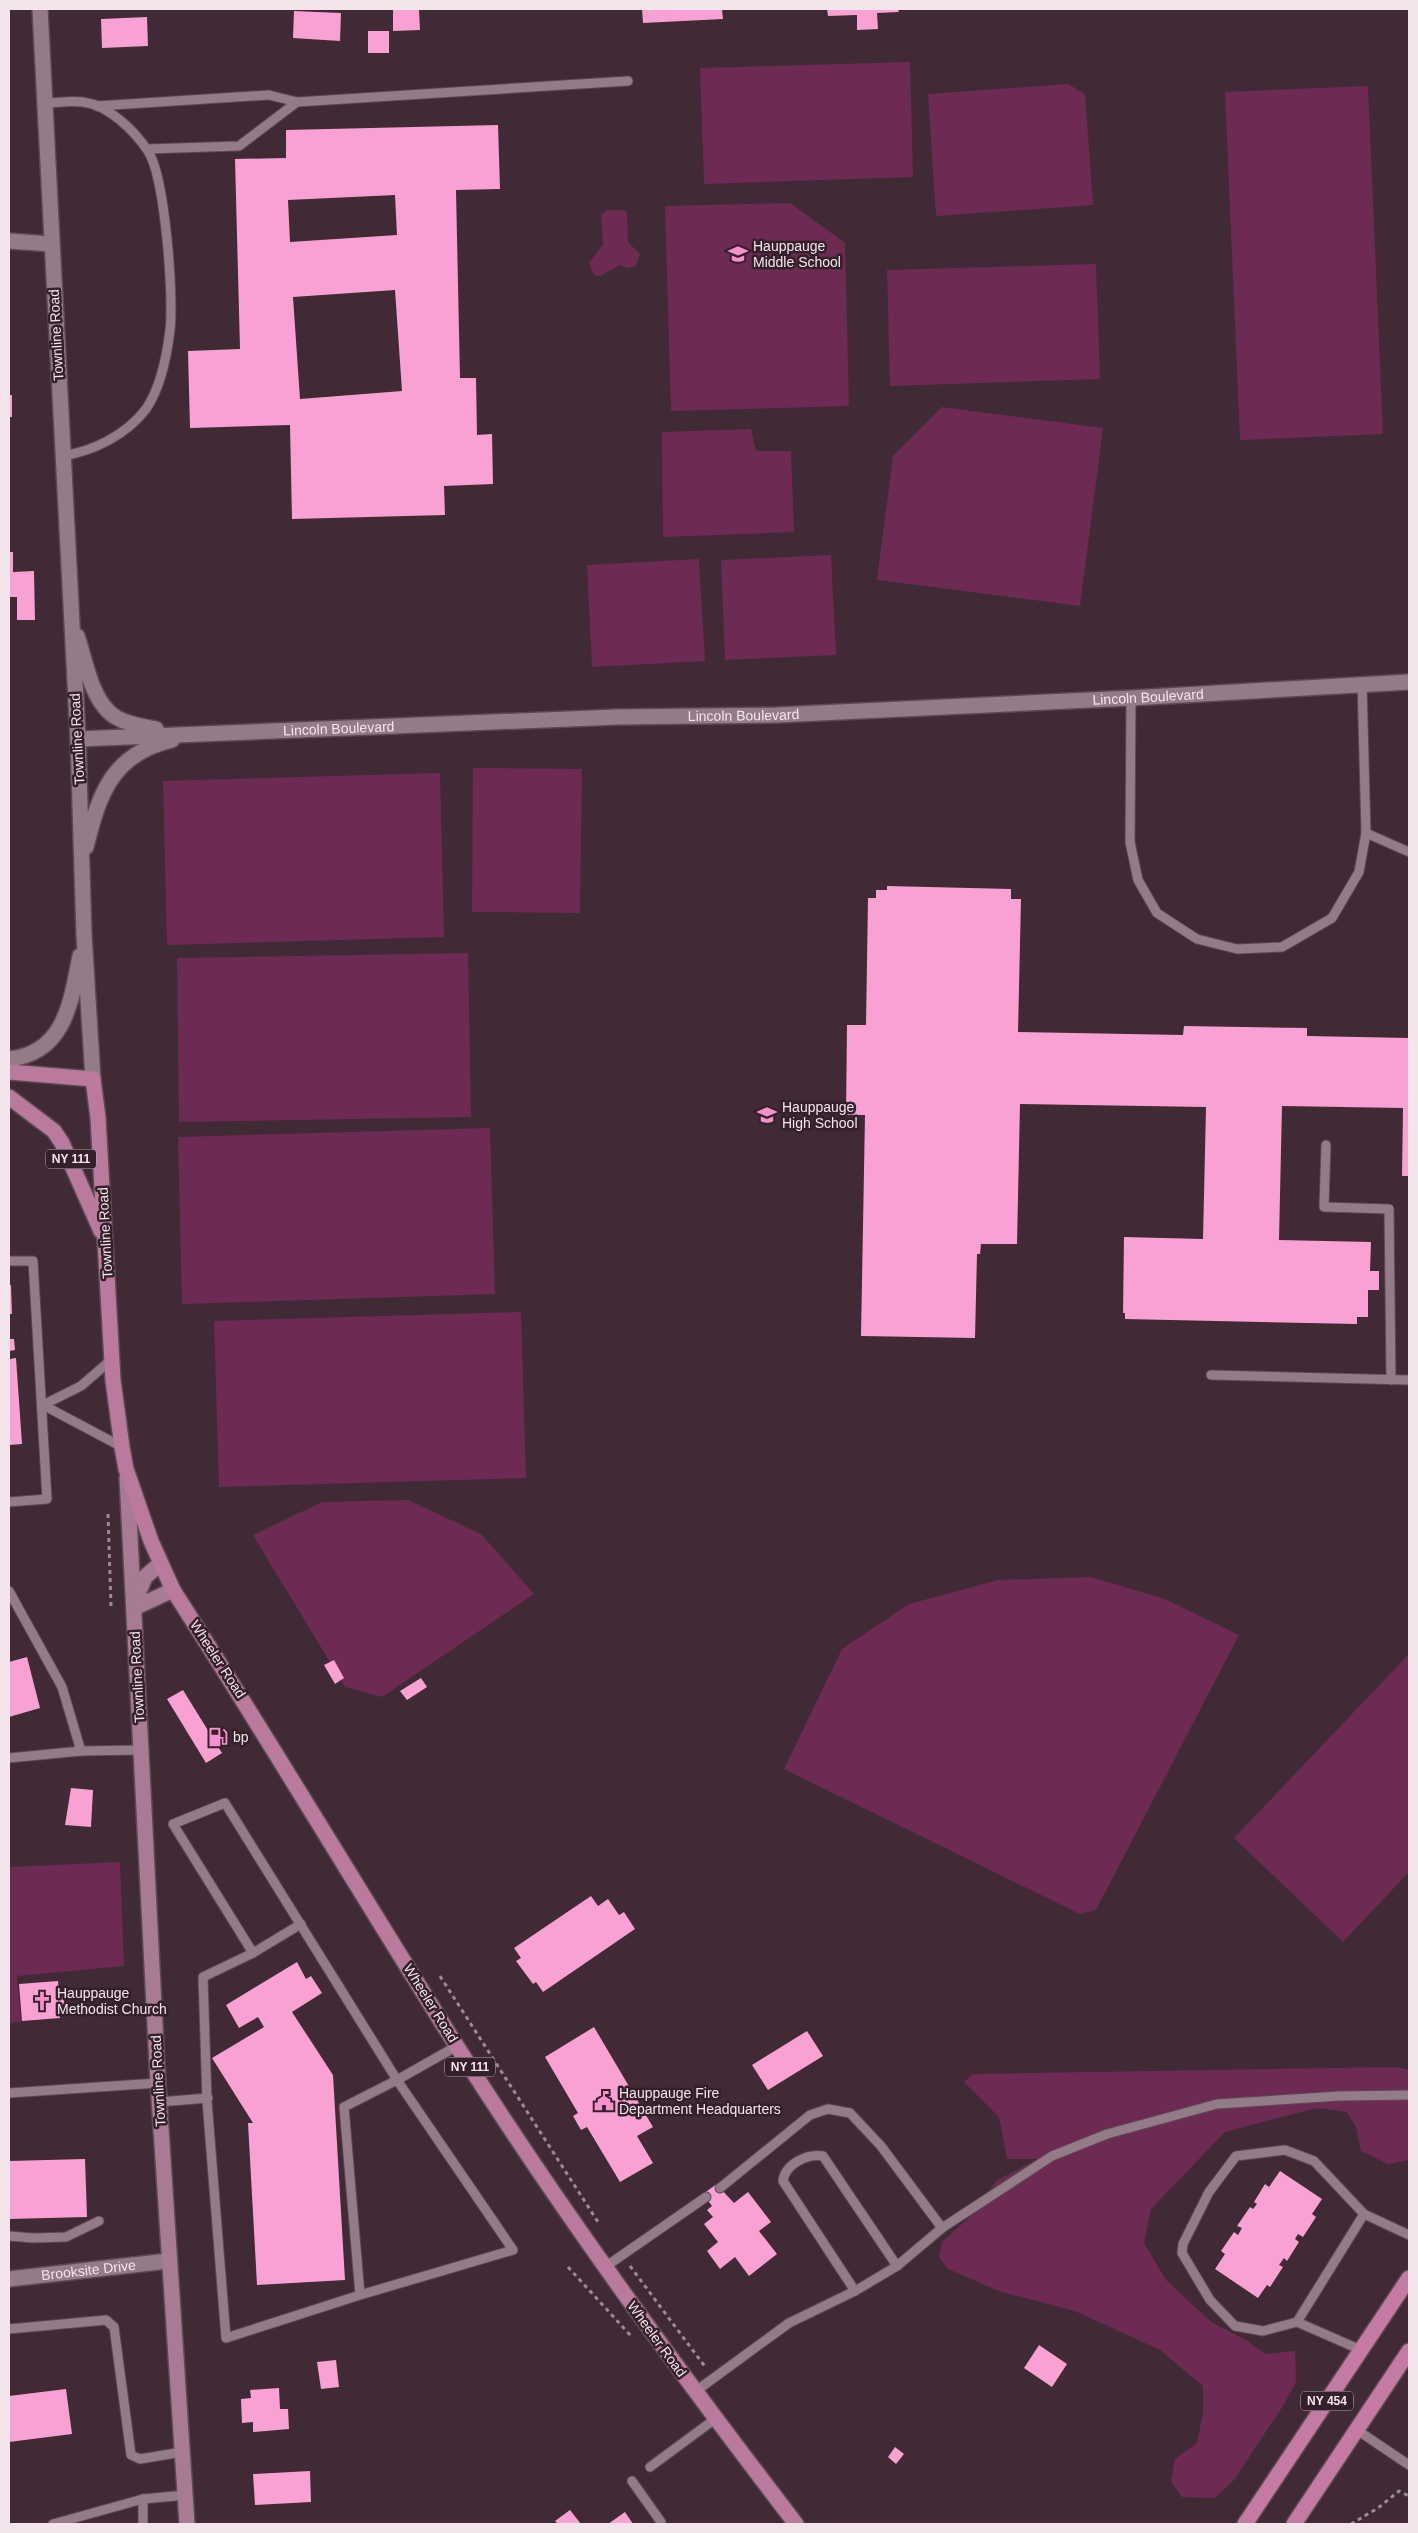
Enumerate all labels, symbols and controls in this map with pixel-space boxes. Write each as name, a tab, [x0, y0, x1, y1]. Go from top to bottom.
place label: Hauppauge Middle School	[753, 238, 841, 270]
school or university icon: Hauppauge Middle School	[727, 243, 749, 265]
street label: Townline Road	[46, 289, 66, 381]
street label: Lincoln Boulevard	[1092, 686, 1204, 708]
street label: Townline Road	[67, 693, 87, 785]
street label: Lincoln Boulevard	[688, 706, 800, 724]
street label: Lincoln Boulevard	[283, 718, 395, 739]
place label: Hauppauge High School	[782, 1099, 858, 1131]
school or university icon: Hauppauge High School	[756, 1104, 778, 1126]
road number: NY 111	[46, 1150, 96, 1168]
street label: Townline Road	[95, 1187, 115, 1279]
street label: Wheeler Road	[187, 1617, 249, 1701]
street label: Townline Road	[127, 1631, 147, 1723]
fuel station icon: bp	[207, 1726, 229, 1748]
place label: bp	[233, 1729, 249, 1745]
street label: Wheeler Road	[401, 1961, 461, 2045]
place label: Hauppauge Methodist Church	[57, 1985, 167, 2017]
church icon: Hauppauge Methodist Church	[31, 1990, 53, 2012]
street label: Townline Road	[148, 2035, 168, 2127]
road number: NY 111	[445, 2058, 495, 2076]
place label: Hauppauge Fire Department Headquarters	[619, 2085, 781, 2117]
public building icon: Hauppauge Fire Department Headquarters	[593, 2090, 615, 2112]
street label: Brooksite Drive	[40, 2257, 137, 2283]
street label: Wheeler Road	[624, 2298, 690, 2380]
road number: NY 454	[1301, 2392, 1353, 2410]

